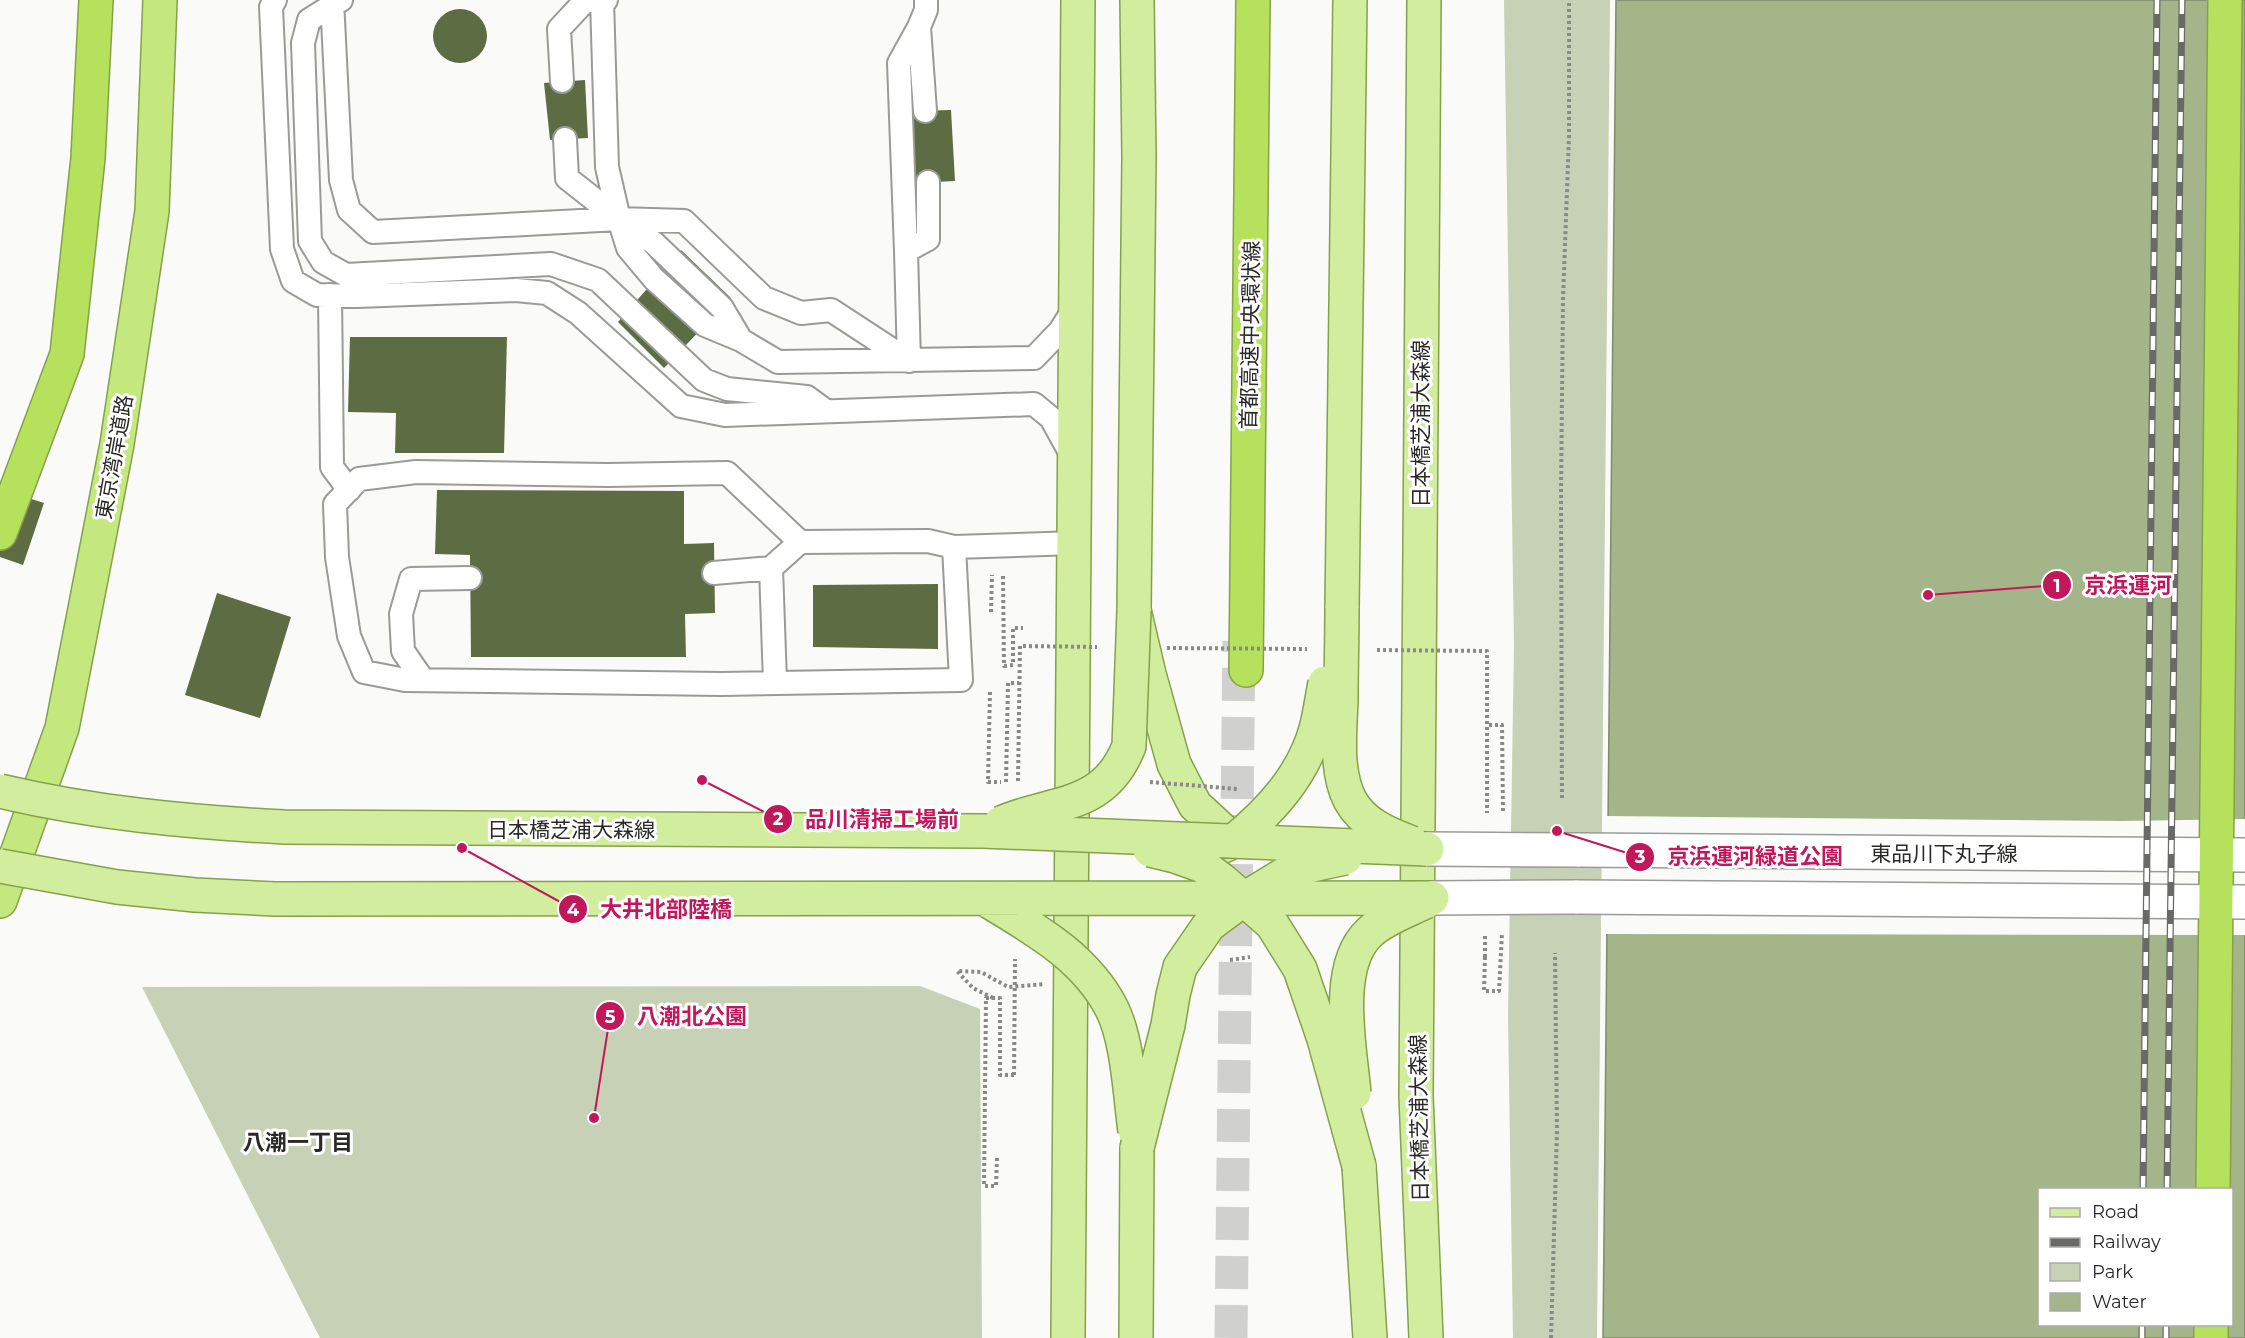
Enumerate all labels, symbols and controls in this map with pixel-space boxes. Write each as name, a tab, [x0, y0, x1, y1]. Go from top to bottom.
street label: 首都高速中央環状線	[1236, 240, 1264, 430]
street label: 日本橋芝浦大森線	[1408, 340, 1433, 508]
street label: 東京湾岸道路	[91, 393, 137, 521]
callout: 京浜運河	[2042, 565, 2184, 605]
text: 京浜運河	[2084, 572, 2172, 599]
text: 1	[2053, 575, 2061, 597]
callout: 品川清掃工場前	[763, 799, 971, 839]
text: 品川清掃工場前	[805, 806, 959, 833]
text: 2	[773, 808, 784, 830]
street label: 日本橋芝浦大森線	[487, 817, 655, 842]
callout: 京浜運河緑道公園	[1625, 837, 1855, 877]
street label: 東品川下丸子線	[1871, 841, 2018, 866]
text: 京浜運河緑道公園	[1667, 843, 1843, 870]
text: 3	[1634, 846, 1646, 868]
callout: 大井北部陸橋	[558, 889, 744, 929]
text: 大井北部陸橋	[600, 896, 732, 923]
text: 4	[567, 899, 580, 921]
callout: 八潮北公園	[595, 996, 759, 1036]
text: 八潮北公園	[637, 1003, 747, 1030]
text: 5	[605, 1006, 616, 1028]
street label: 日本橋芝浦大森線	[1405, 1034, 1433, 1202]
district label: 八潮一丁目	[243, 1129, 353, 1156]
legend	[2038, 1188, 2233, 1326]
text: Road	[2092, 1201, 2139, 1223]
text: Railway	[2092, 1231, 2161, 1253]
text: Park	[2092, 1261, 2133, 1283]
text: Water	[2092, 1291, 2147, 1313]

